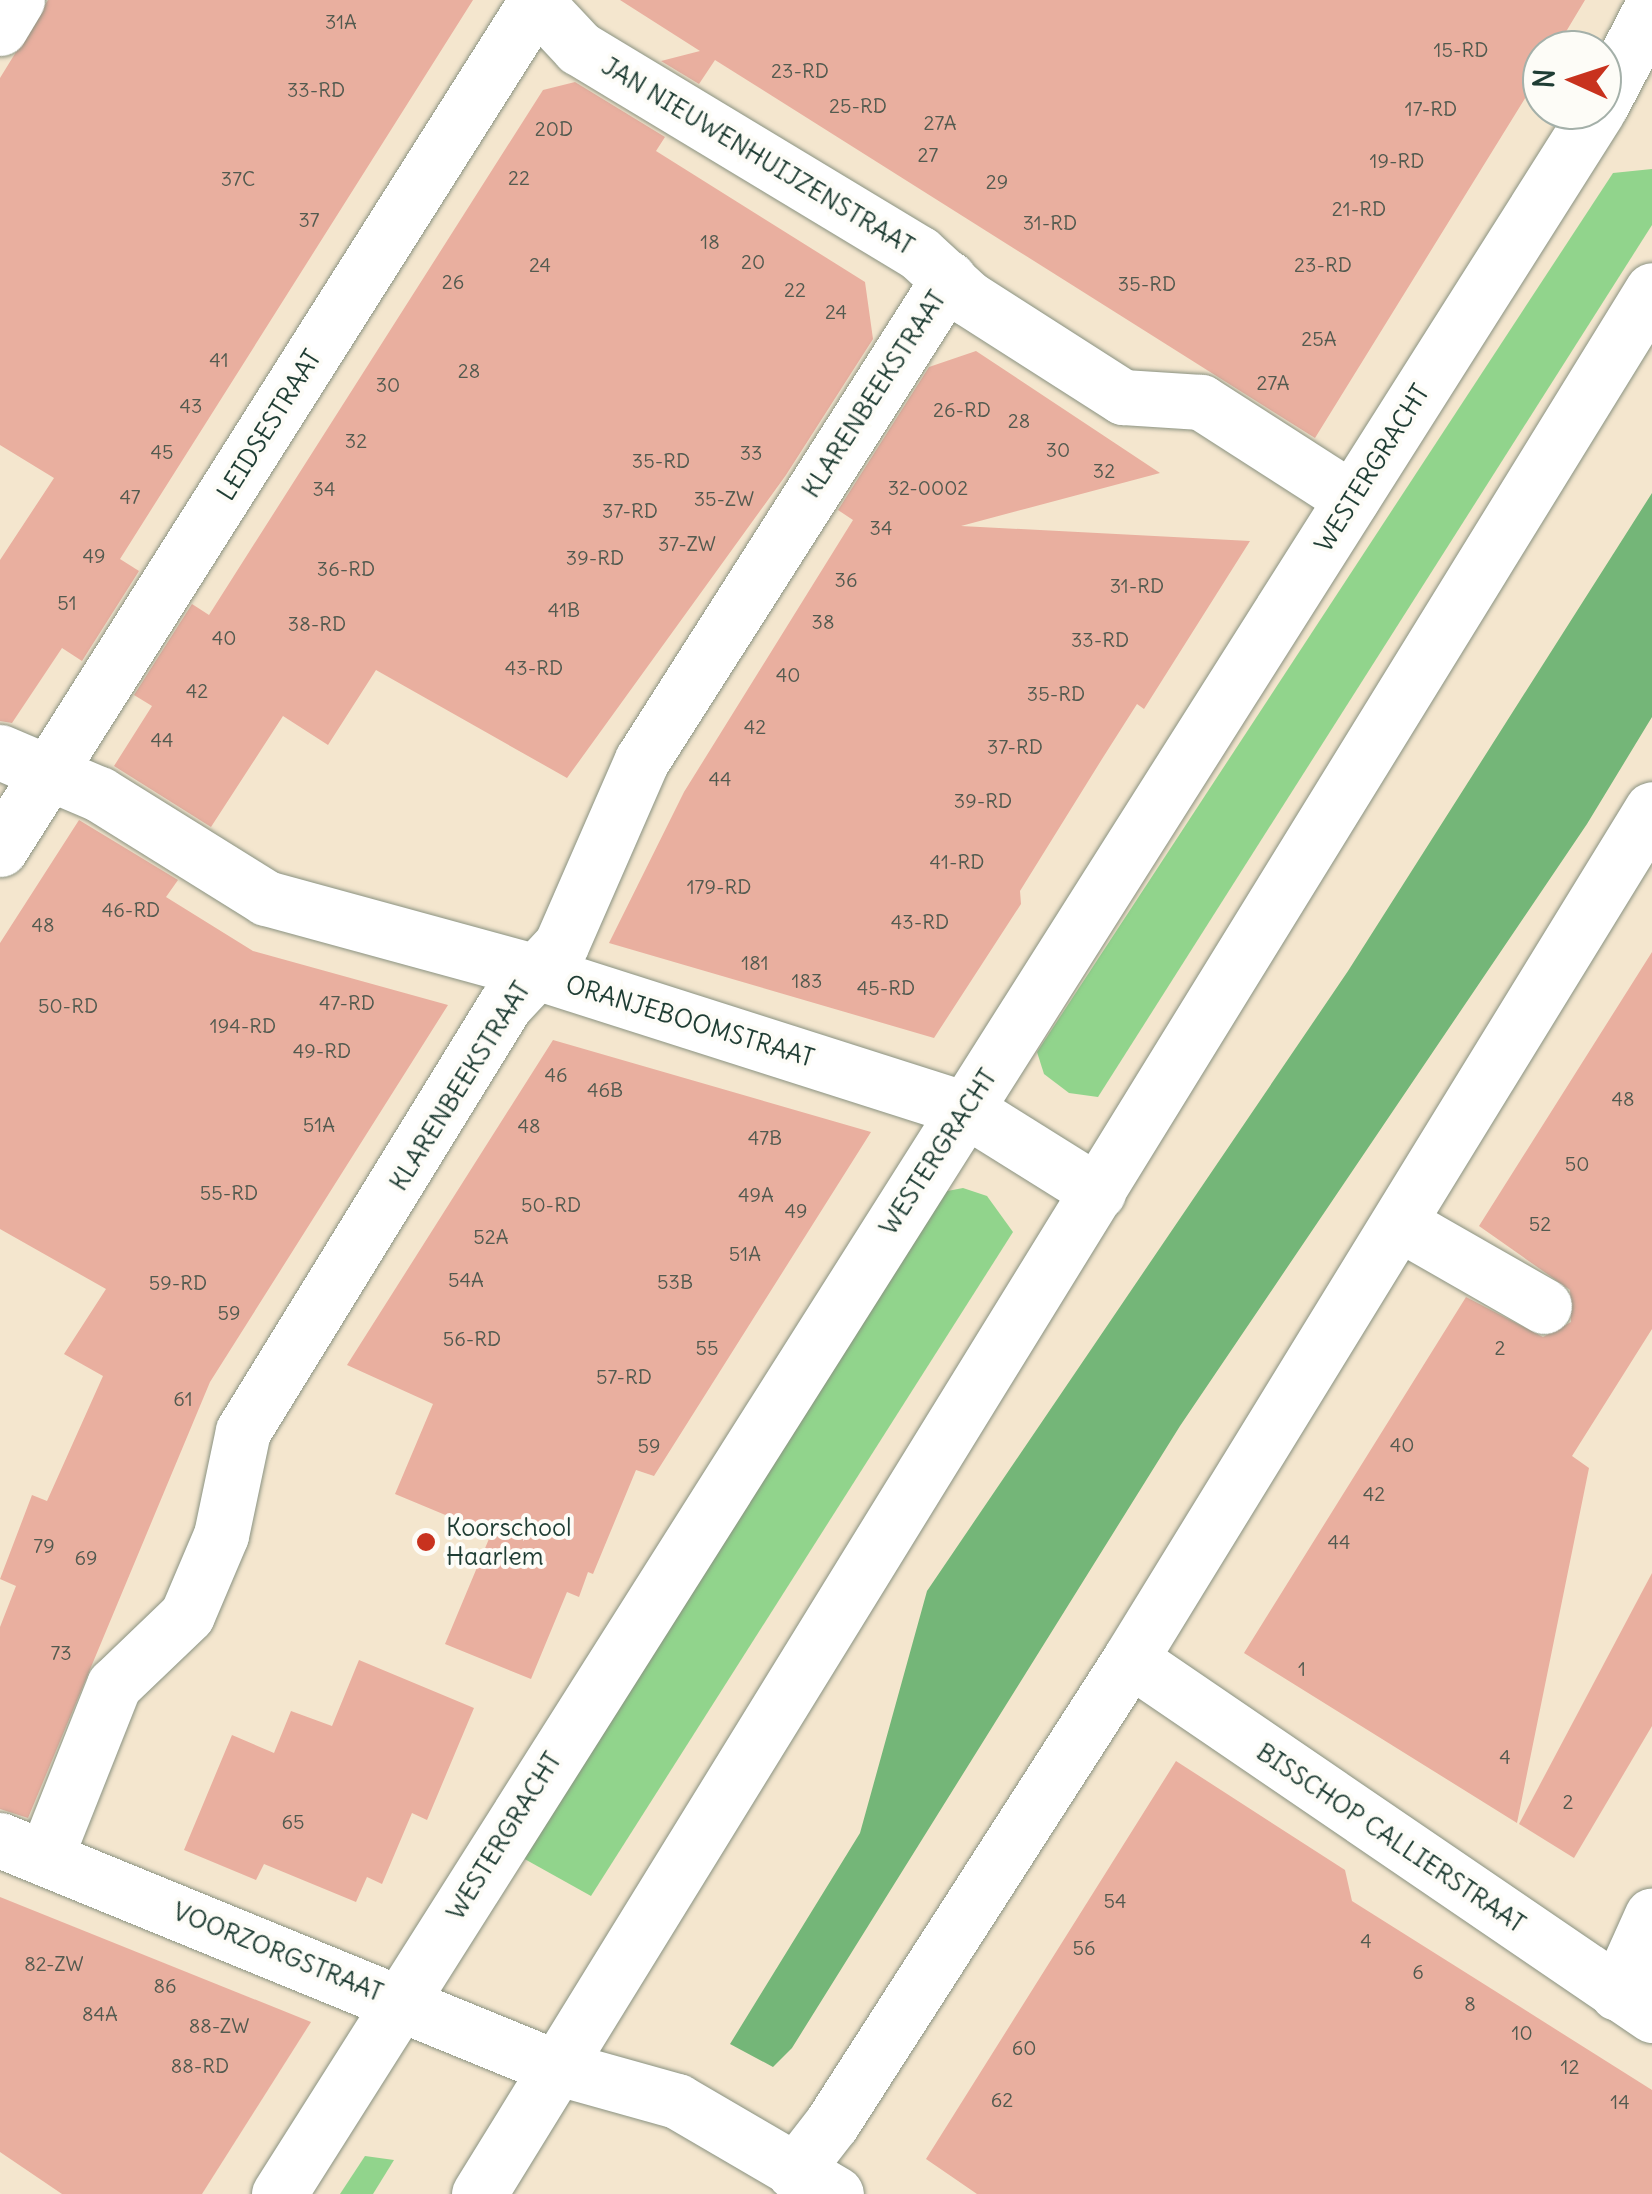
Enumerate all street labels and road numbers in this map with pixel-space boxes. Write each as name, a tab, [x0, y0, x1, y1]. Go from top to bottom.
street label: JAN NIEUWENHUIJZENSTRAAT	[596, 51, 920, 261]
street label: KLARENBEEKSTRAAT	[796, 285, 952, 503]
street label: LEIDSESTRAAT	[211, 344, 327, 506]
street label: WESTERGRACHT	[1308, 379, 1436, 557]
street label: ORANJEBOOMSTRAAT	[562, 969, 818, 1073]
street label: KLARENBEEKSTRAAT	[383, 976, 537, 1196]
street label: WESTERGRACHT	[873, 1063, 1003, 1241]
street label: BISSCHOP CALLIERSTRAAT	[1251, 1737, 1531, 1939]
street label: WESTERGRACHT	[440, 1747, 568, 1925]
street label: VOORZORGSTRAAT	[169, 1896, 387, 2008]

